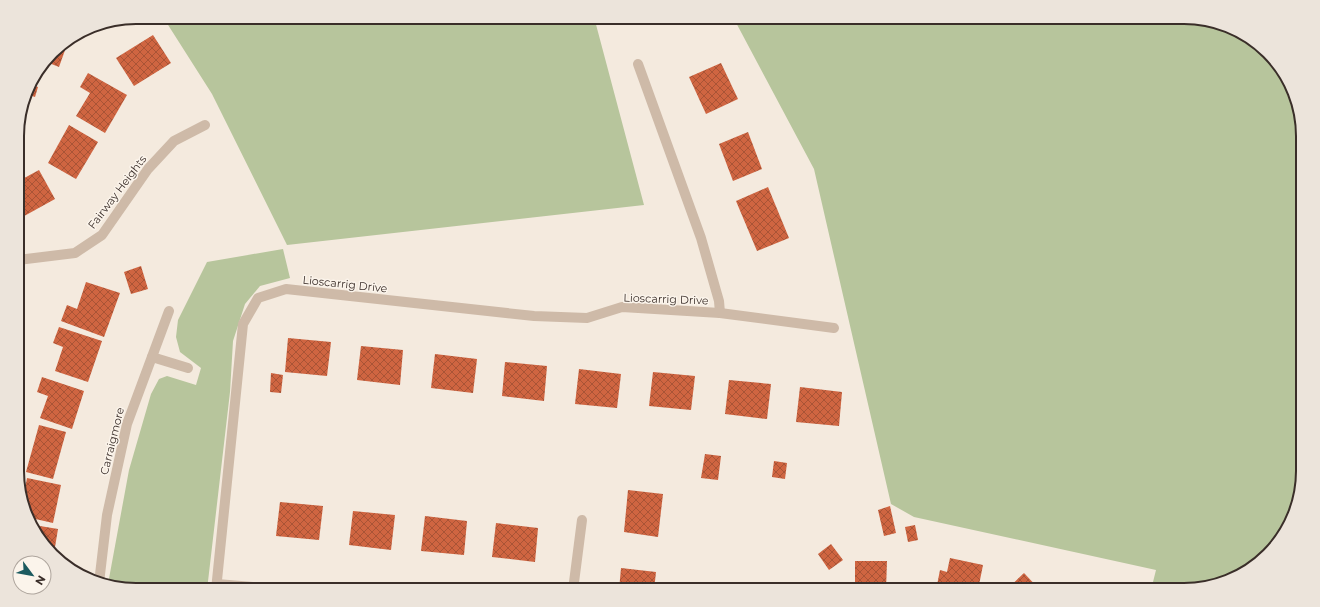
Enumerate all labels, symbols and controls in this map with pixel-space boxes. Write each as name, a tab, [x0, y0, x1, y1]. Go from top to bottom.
street label: Fairway Heights	[85, 152, 150, 232]
street label: Lioscarrig Drive	[302, 273, 388, 295]
street label: Lioscarrig Drive	[623, 291, 709, 307]
street label: Carraigmore	[97, 406, 127, 476]
north arrow	[12, 555, 52, 595]
text: N	[32, 573, 49, 588]

